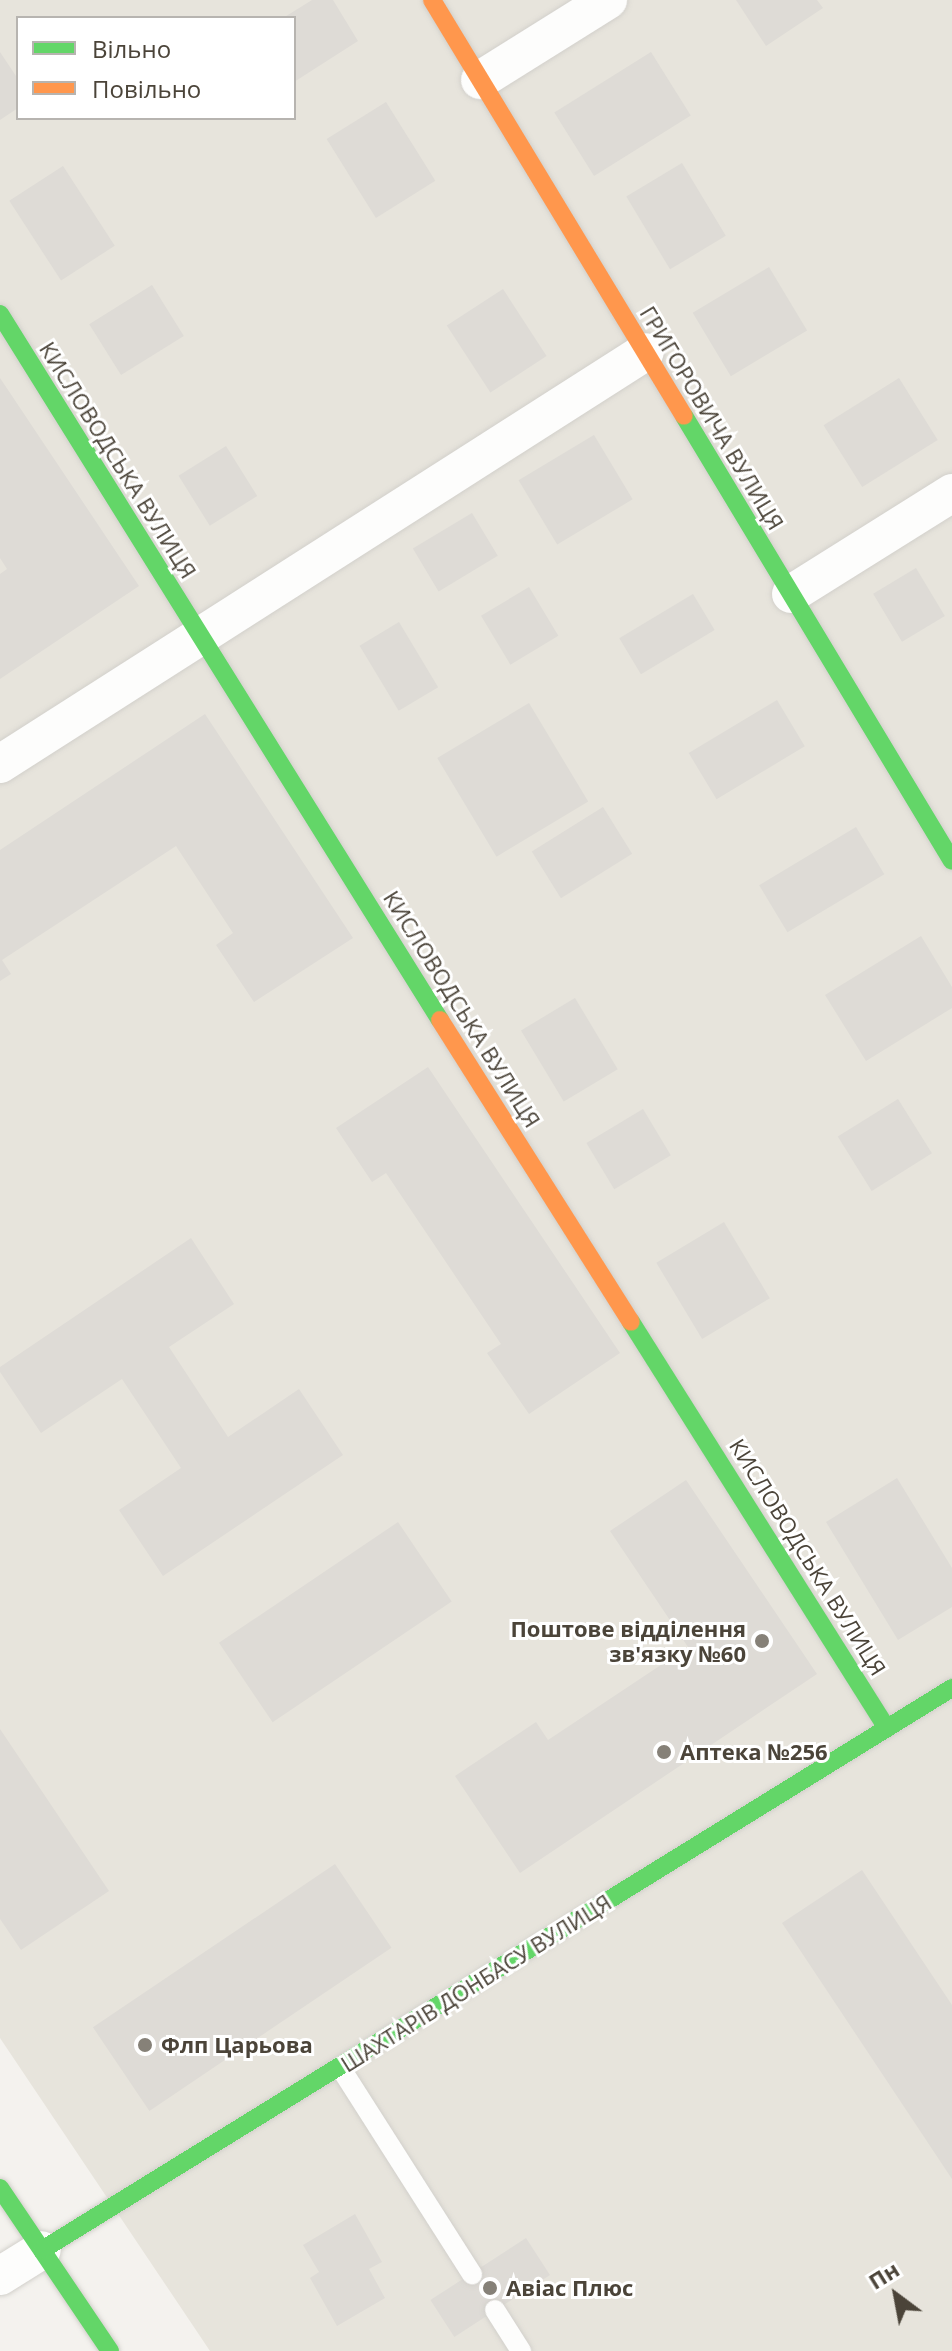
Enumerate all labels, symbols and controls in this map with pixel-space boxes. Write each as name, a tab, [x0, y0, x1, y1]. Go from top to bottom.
legend	[16, 16, 296, 120]
text: Вільно	[92, 32, 171, 65]
text: Повільно	[92, 72, 201, 105]
street label: ГРИГОРОВИЧА ВУЛИЦЯ	[635, 301, 789, 535]
street label: КИСЛОВОДСЬКА ВУЛИЦЯ	[34, 337, 202, 583]
street label: КИСЛОВОДСЬКА ВУЛИЦЯ	[378, 886, 546, 1132]
street label: КИСЛОВОДСЬКА ВУЛИЦЯ	[724, 1434, 892, 1680]
place label: Поштове відділення зв'язку №60	[510, 1615, 746, 1666]
marker: Поштове відділення зв'язку №60	[753, 1632, 771, 1650]
place label: Аптека №256	[680, 1739, 828, 1765]
marker: Аптека №256	[655, 1743, 673, 1761]
street label: ШАХТАРІВ ДОНБАСУ ВУЛИЦЯ	[336, 1889, 616, 2077]
place label: Флп Царьова	[161, 2032, 313, 2058]
marker: Флп Царьова	[136, 2036, 154, 2054]
text: Пн	[862, 2254, 904, 2296]
north arrow	[856, 2255, 936, 2335]
place label: Авіас Плюс	[506, 2275, 633, 2301]
marker: Авіас Плюс	[481, 2279, 499, 2297]

